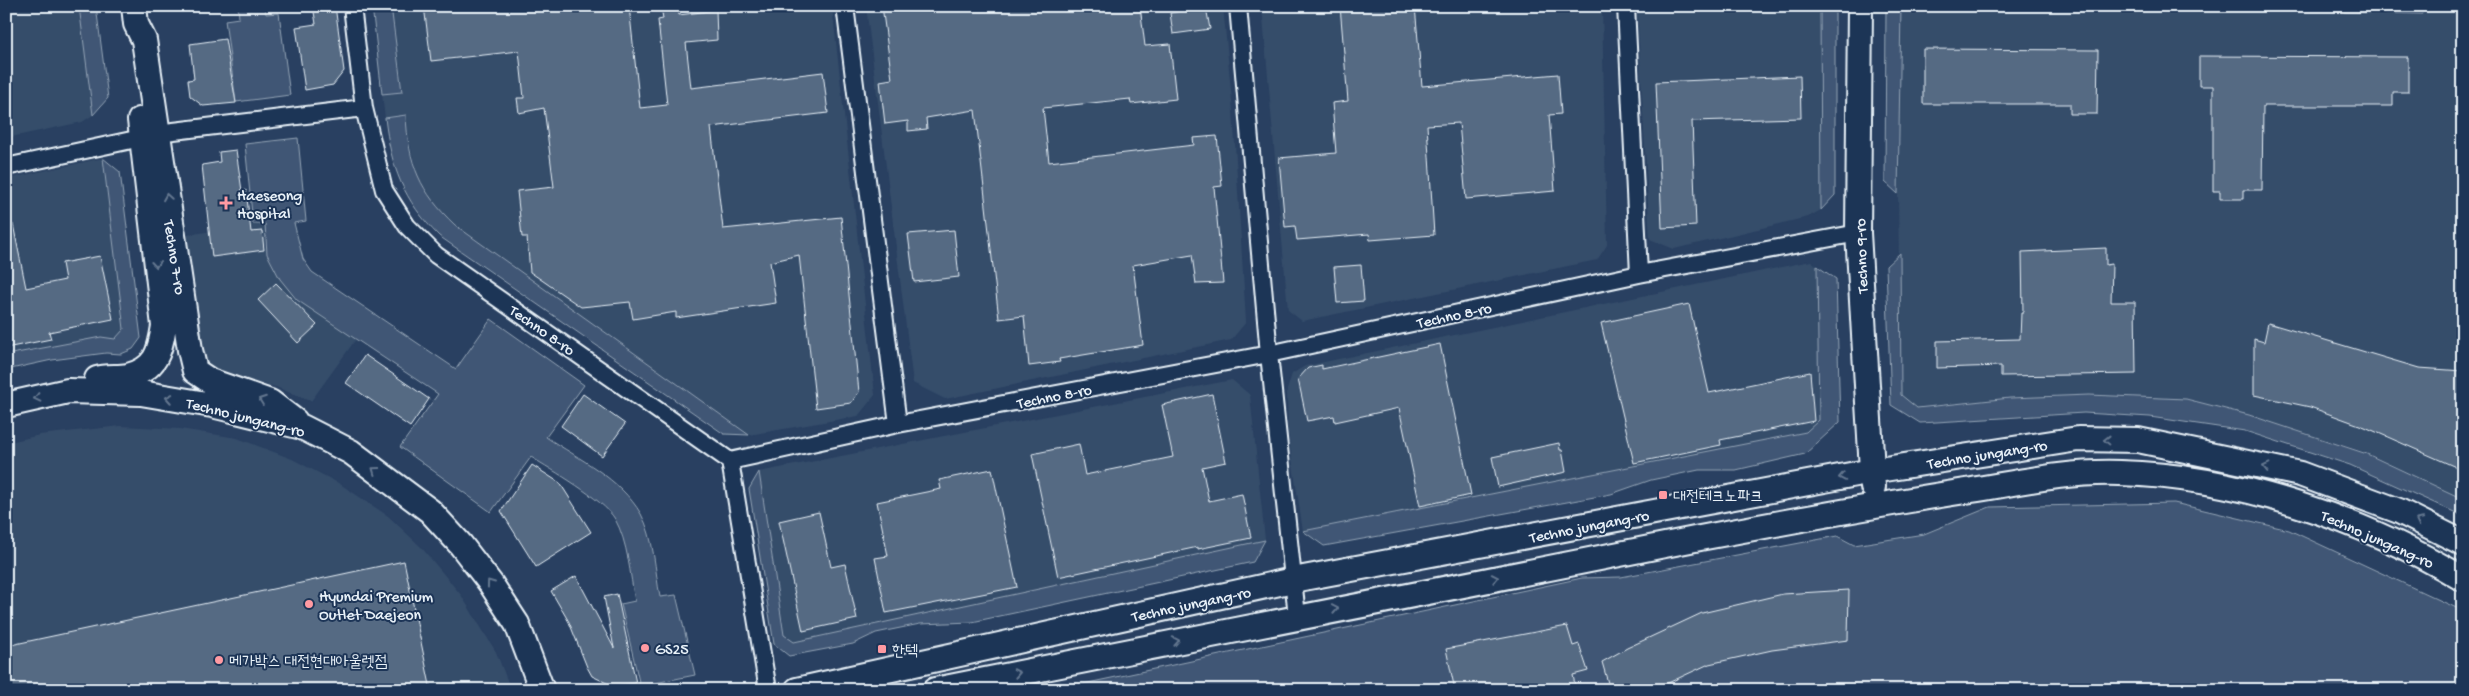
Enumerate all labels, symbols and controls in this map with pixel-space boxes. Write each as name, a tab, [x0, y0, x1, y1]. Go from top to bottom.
place label: Haeseong Hospital	[237, 188, 302, 225]
one-way arrow	[162, 192, 172, 201]
marker: Haeseong Hospital	[219, 196, 233, 210]
street label: Techno 7-ro	[157, 218, 188, 296]
street label: Techno 9-ro	[1853, 218, 1874, 295]
one-way arrow	[150, 260, 161, 268]
street label: Techno 8-ro	[1415, 300, 1494, 335]
street label: Techno 8-ro	[504, 302, 578, 361]
street label: Techno 8-ro	[1015, 382, 1094, 415]
one-way arrow	[33, 392, 42, 403]
one-way arrow	[165, 393, 174, 403]
street label: Techno jungang-ro	[183, 395, 306, 443]
one-way arrow	[258, 396, 267, 406]
one-way arrow	[2102, 435, 2110, 445]
street label: Techno jungang-ro	[1925, 438, 2049, 476]
one-way arrow	[2262, 462, 2271, 473]
one-way arrow	[371, 467, 381, 476]
one-way arrow	[1838, 471, 1846, 482]
marker: 대전테크노파크	[1657, 489, 1669, 501]
place label: 대전테크노파크	[1673, 489, 1763, 508]
street label: Techno jungang-ro	[2316, 507, 2436, 575]
street label: Techno jungang-ro	[1527, 508, 1651, 550]
one-way arrow	[2415, 517, 2424, 527]
one-way arrow	[1491, 573, 1499, 584]
one-way arrow	[487, 579, 496, 589]
street label: Techno jungang-ro	[1129, 584, 1253, 629]
place label: Hyundai Premium Outlet Daejeon	[319, 589, 434, 626]
marker: Hyundai Premium Outlet Daejeon	[303, 598, 315, 610]
one-way arrow	[1331, 604, 1340, 614]
one-way arrow	[1172, 636, 1181, 646]
marker: GS25	[639, 642, 651, 654]
place label: GS25	[655, 642, 689, 661]
marker: 한텍	[876, 643, 888, 655]
place label: 한텍	[892, 643, 918, 662]
marker: 메가박스 대전현대아울렛점	[213, 654, 225, 666]
place label: 메가박스 대전현대아울렛점	[229, 654, 387, 673]
one-way arrow	[1012, 668, 1021, 679]

